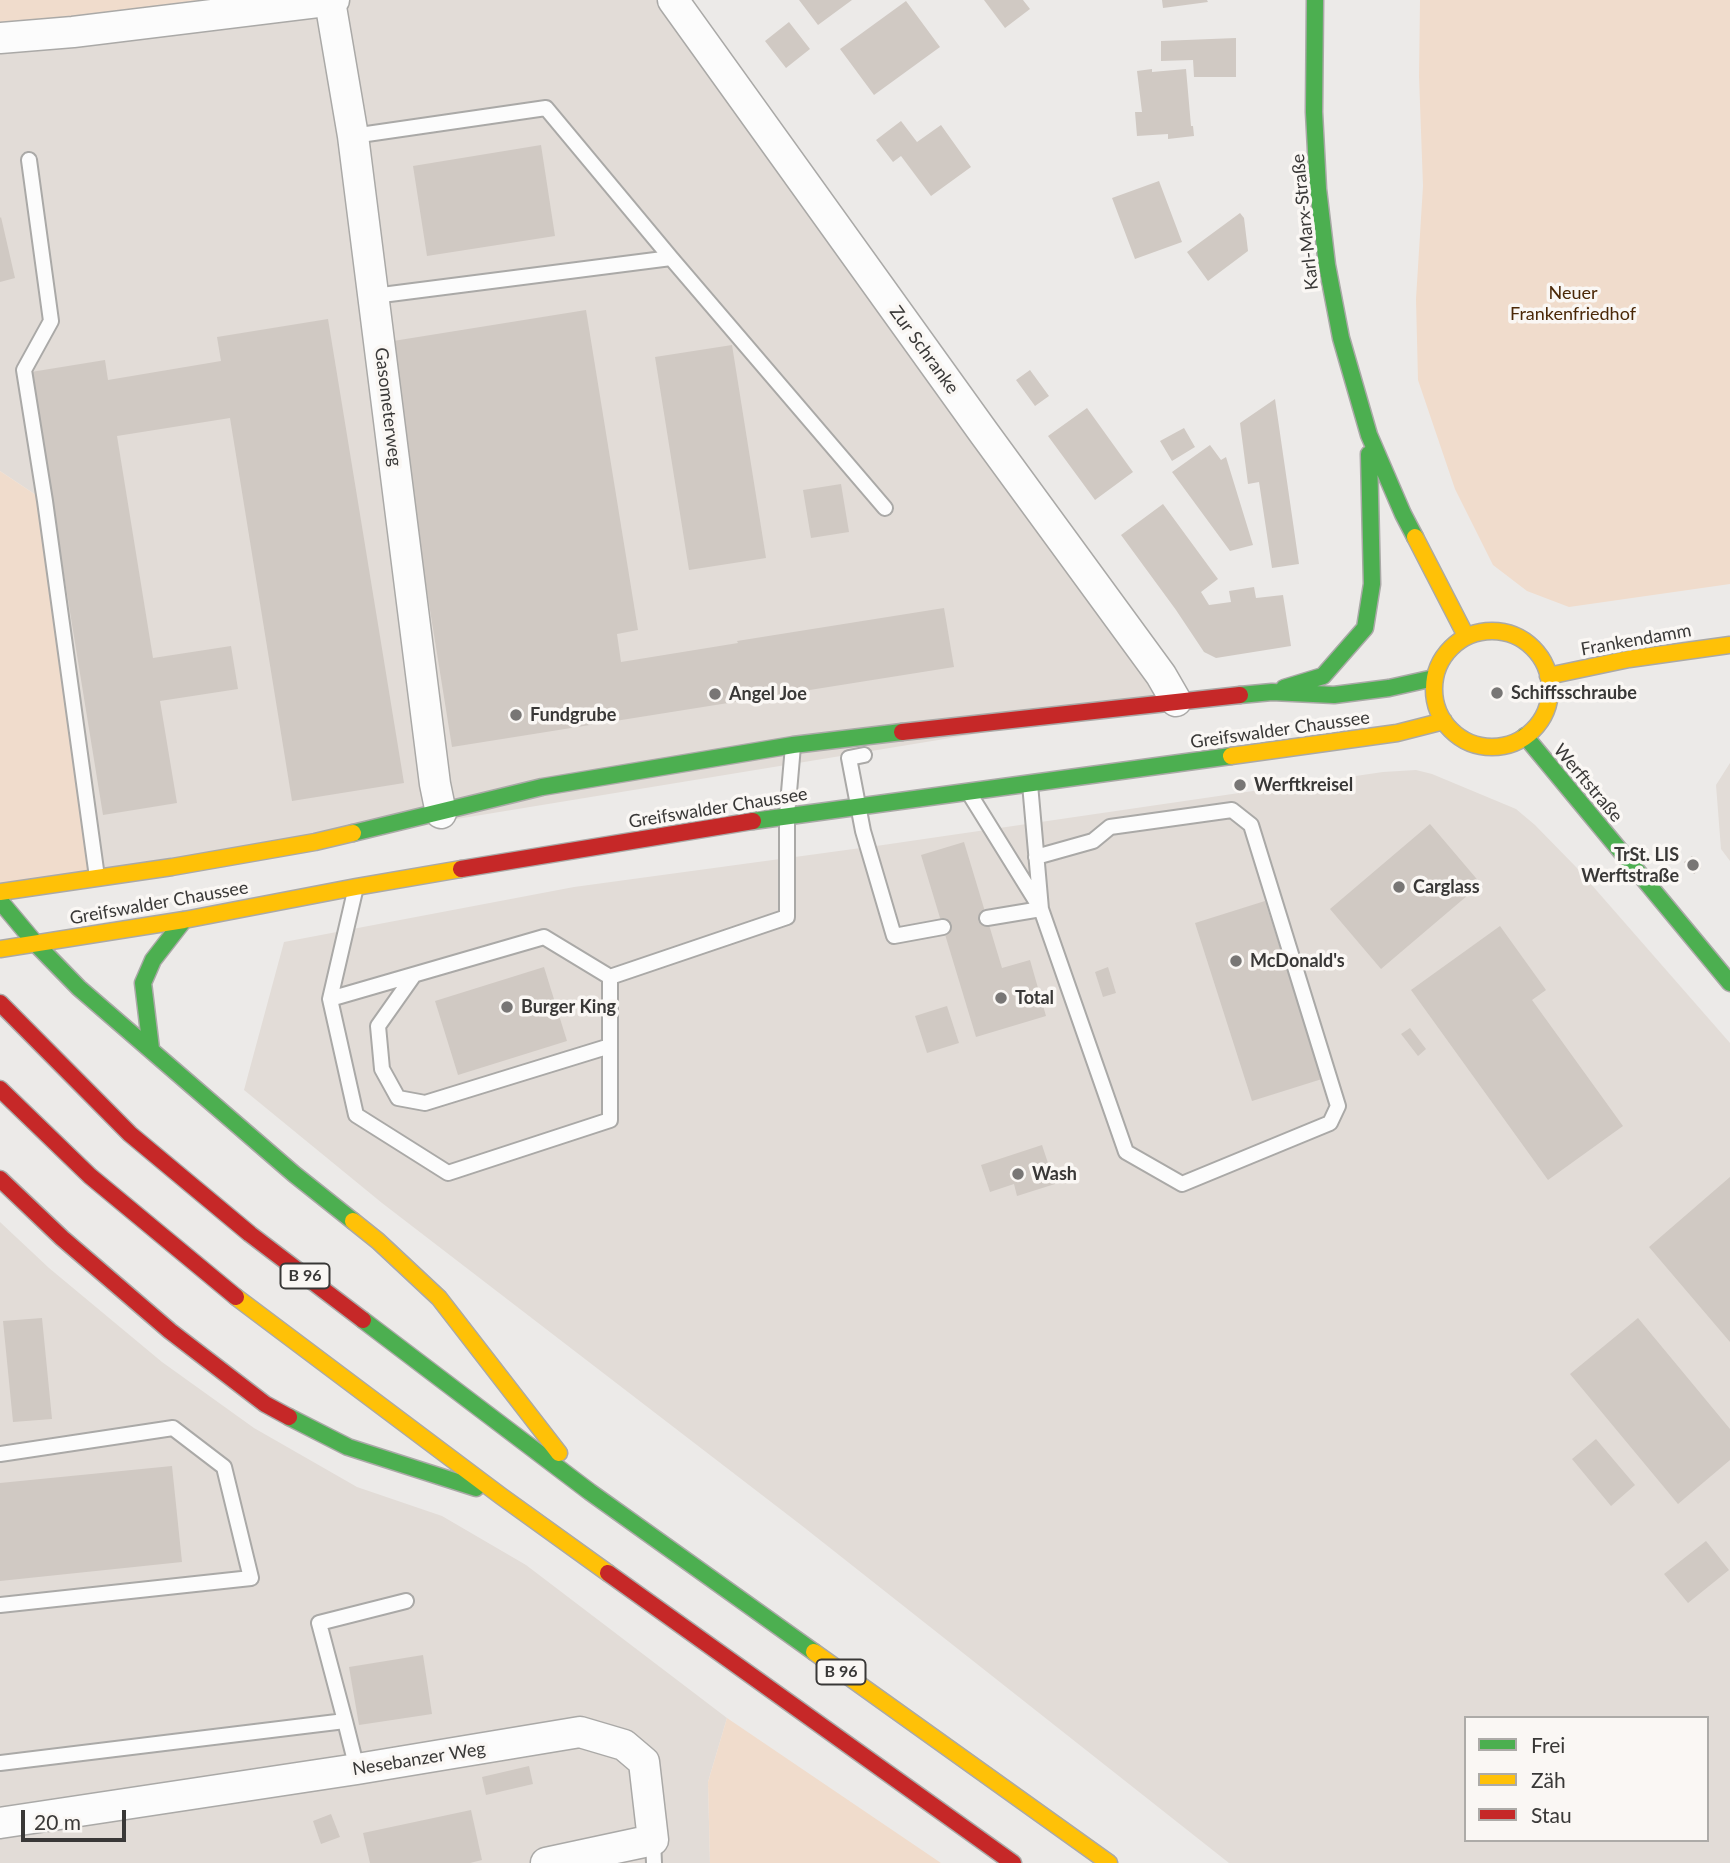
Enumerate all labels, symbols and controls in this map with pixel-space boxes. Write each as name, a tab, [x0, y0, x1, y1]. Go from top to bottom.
street label: Karl-Marx-Straße	[1287, 153, 1323, 291]
park label: Neuer Frankenfriedhof	[1510, 282, 1636, 324]
street label: Zur Schranke	[885, 302, 963, 398]
street label: Gasometerweg	[370, 346, 406, 468]
street label: Frankendamm	[1579, 620, 1693, 660]
place label: Schiffsschraube	[1511, 682, 1637, 704]
place label: Angel Joe	[729, 683, 807, 705]
marker: Schiffsschraube	[1489, 685, 1505, 701]
marker: Angel Joe	[707, 686, 723, 702]
place label: Fundgrube	[530, 704, 616, 726]
marker: Fundgrube	[508, 707, 524, 723]
street label: Greifswalder Chaussee	[1189, 707, 1371, 753]
street label: Werftstraße	[1549, 739, 1627, 827]
place label: Werftkreisel	[1254, 774, 1353, 796]
marker: Werftkreisel	[1232, 777, 1248, 793]
street label: Greifswalder Chaussee	[627, 783, 809, 833]
place label: TrSt. LIS Werftstraße	[1581, 844, 1679, 886]
marker: TrSt. LIS Werftstraße	[1685, 857, 1701, 873]
place label: Carglass	[1413, 876, 1480, 898]
street label: Greifswalder Chaussee	[68, 877, 250, 929]
marker: Carglass	[1391, 879, 1407, 895]
place label: McDonald's	[1250, 950, 1345, 972]
marker: McDonald's	[1228, 953, 1244, 969]
place label: Total	[1015, 987, 1054, 1009]
marker: Total	[993, 990, 1009, 1006]
place label: Burger King	[521, 996, 616, 1018]
marker: Burger King	[499, 999, 515, 1015]
place label: Wash	[1032, 1163, 1077, 1185]
marker: Wash	[1010, 1166, 1026, 1182]
road number: B 96	[280, 1264, 330, 1288]
road number: B 96	[816, 1660, 866, 1684]
legend	[1464, 1716, 1709, 1842]
text: Frei	[1531, 1732, 1565, 1757]
street label: Nesebanzer Weg	[351, 1738, 487, 1780]
text: Zäh	[1531, 1767, 1566, 1792]
scale bar	[24, 1797, 130, 1841]
text: Stau	[1531, 1802, 1572, 1827]
text: 20 m	[34, 1809, 81, 1834]

